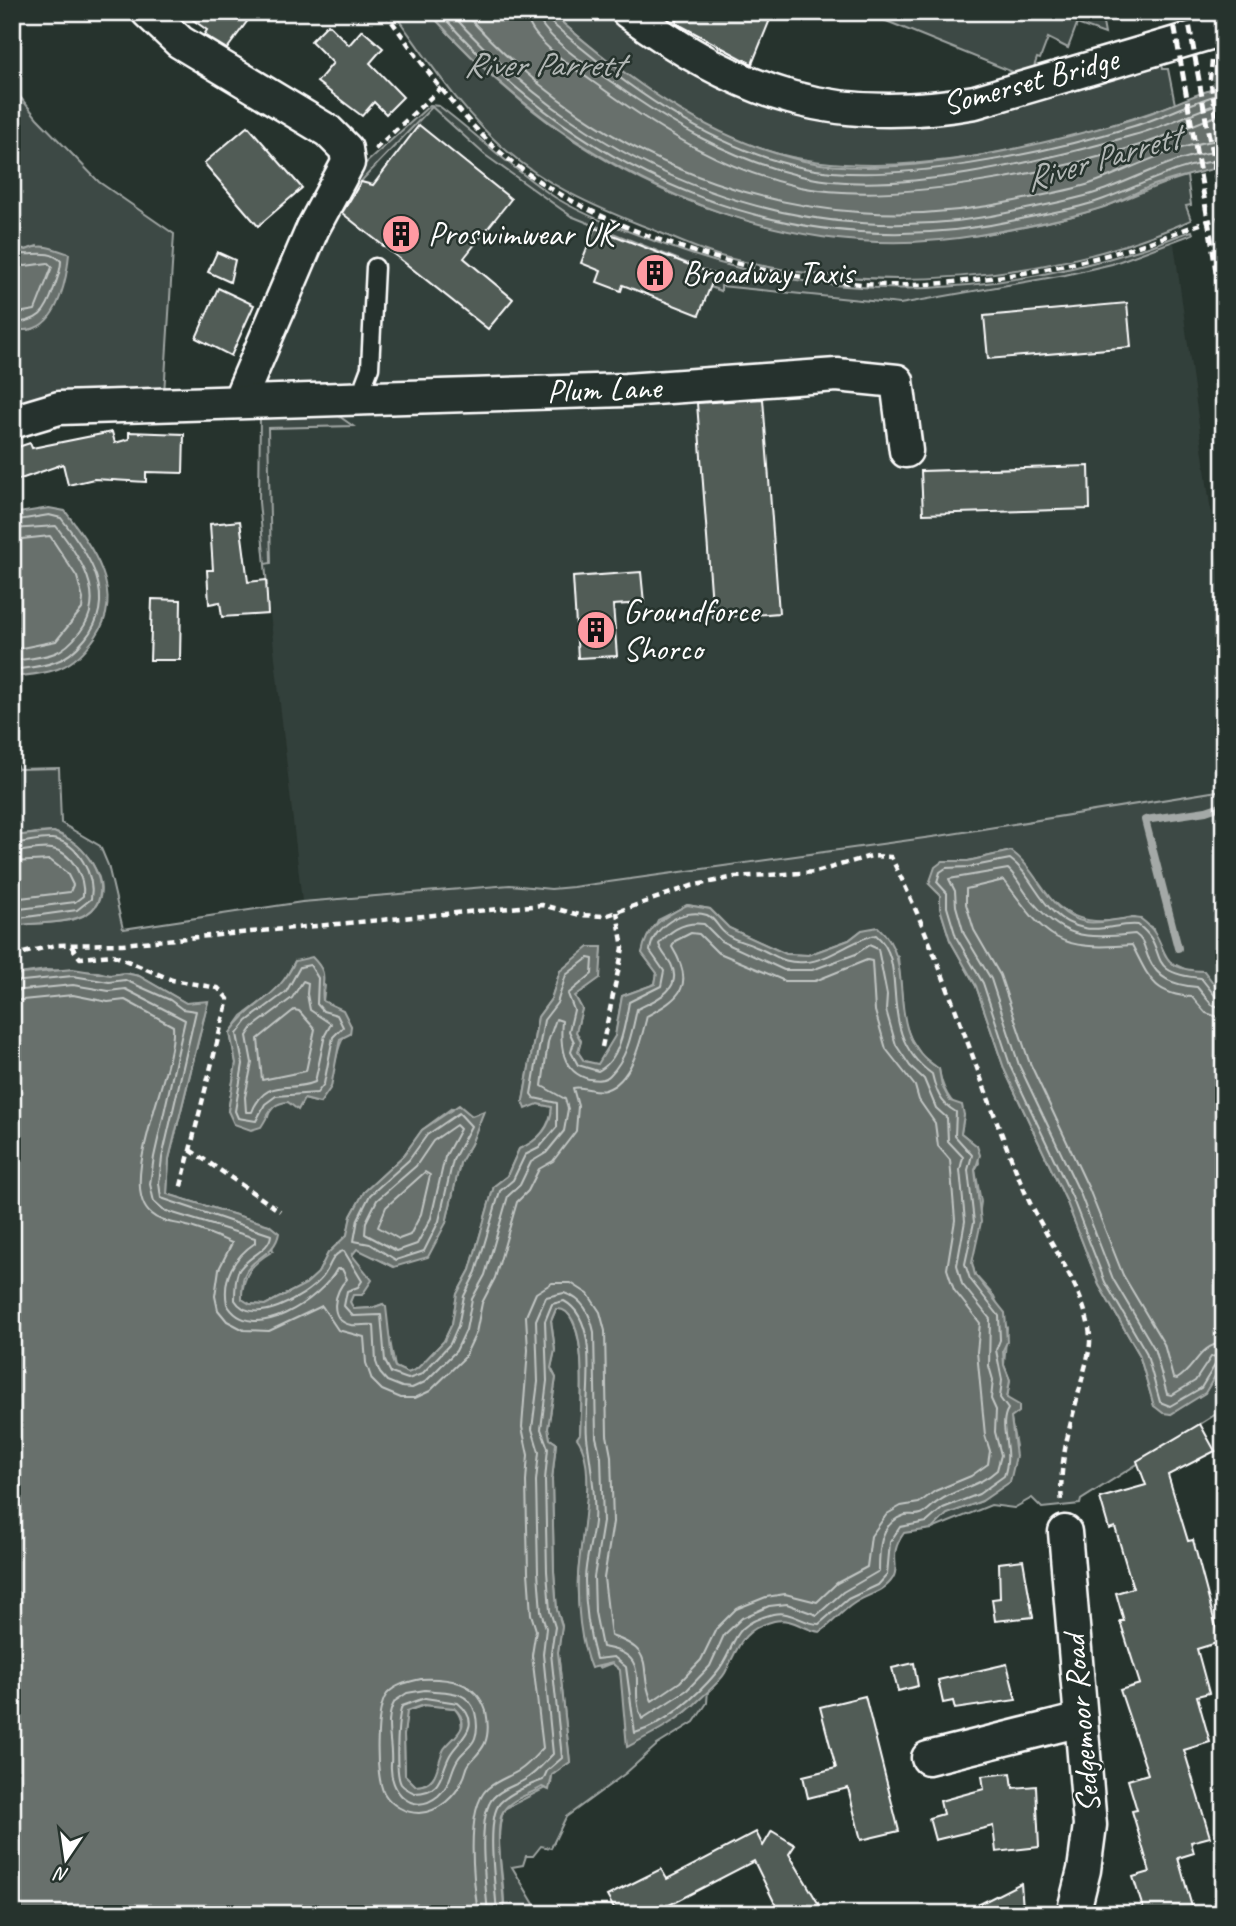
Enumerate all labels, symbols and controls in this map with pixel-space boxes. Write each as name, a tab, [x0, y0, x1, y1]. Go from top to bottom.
street label: Somerset Bridge	[938, 37, 1125, 125]
water label: River Parrett	[464, 42, 631, 87]
water label: River Parrett	[1020, 112, 1193, 201]
building icon: Proswimwear UK	[380, 213, 422, 255]
place label: Proswimwear UK	[428, 213, 621, 255]
building icon: Broadway Taxis	[634, 252, 676, 294]
place label: Broadway Taxis	[682, 252, 857, 294]
street label: Plum Lane	[546, 366, 664, 412]
place label: Groundforce Shorco	[623, 590, 761, 670]
building icon: Groundforce Shorco	[575, 609, 617, 651]
street label: Sedgemoor Road	[1052, 1628, 1110, 1815]
north arrow	[32, 1825, 102, 1895]
text: N	[51, 1861, 71, 1888]

